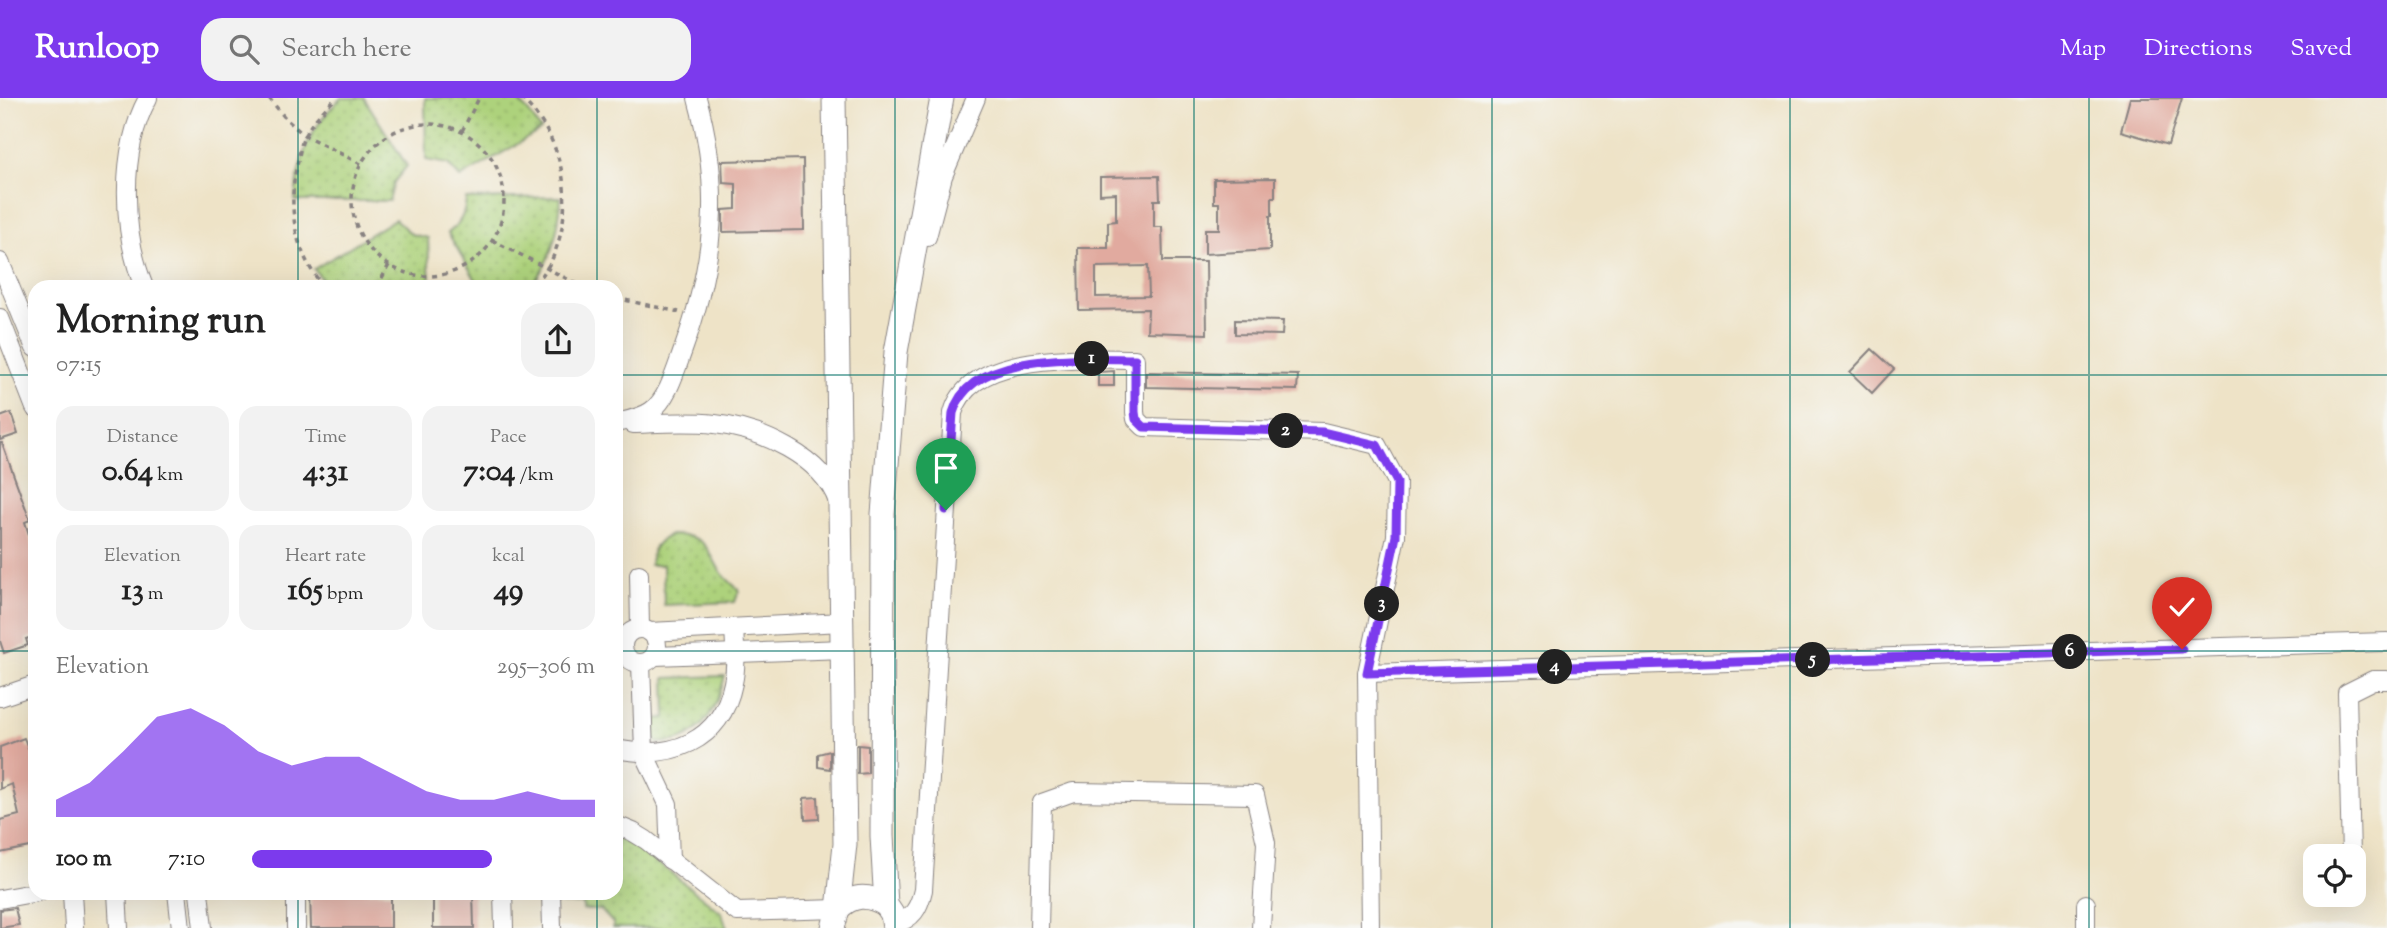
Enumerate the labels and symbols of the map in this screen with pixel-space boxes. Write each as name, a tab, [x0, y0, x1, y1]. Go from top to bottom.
pin: 1	[1074, 342, 1110, 376]
pin: 2	[1268, 414, 1304, 448]
pin	[916, 438, 976, 510]
pin	[2152, 577, 2212, 649]
pin: 3	[1364, 587, 1400, 622]
pin: 6	[2052, 634, 2088, 670]
pin: 5	[1796, 642, 1830, 678]
pin: 4	[1538, 650, 1572, 684]

